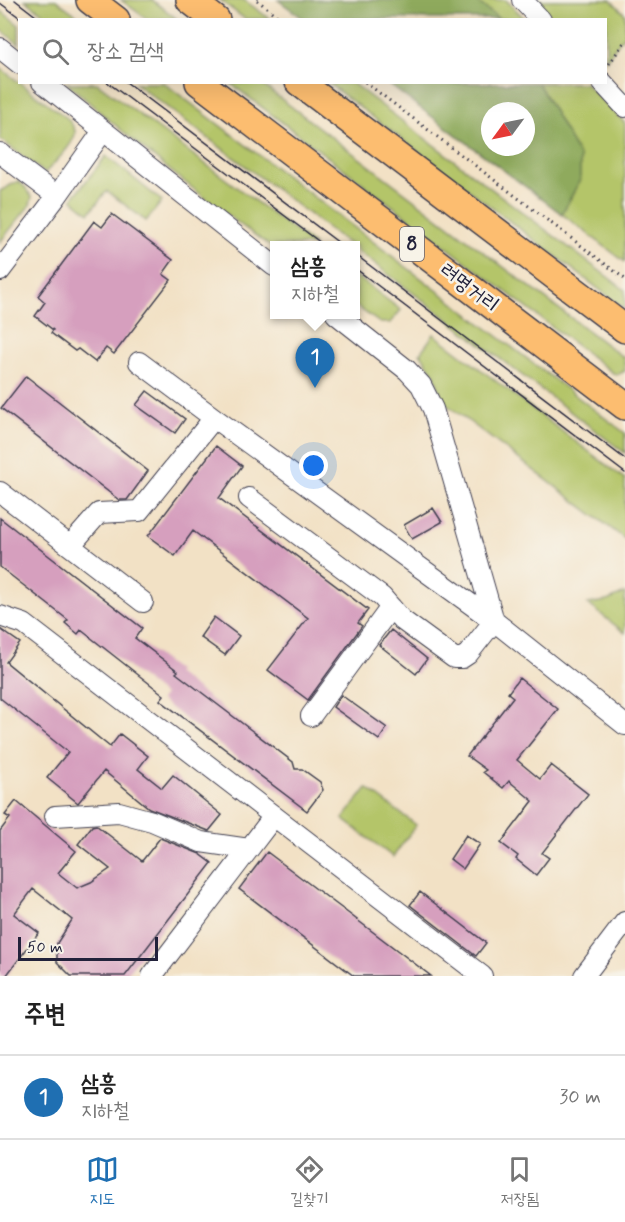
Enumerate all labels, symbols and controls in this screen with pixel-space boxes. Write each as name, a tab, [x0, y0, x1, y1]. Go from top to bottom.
search box	[18, 18, 607, 84]
icon: search	[39, 35, 72, 68]
text: 장소 검색	[87, 38, 164, 66]
north arrow	[481, 102, 535, 156]
road number: 8	[400, 227, 424, 261]
popup	[270, 241, 360, 319]
text: 삼흥	[291, 253, 326, 281]
street label: 려명거리	[434, 256, 504, 320]
text: 지하철	[291, 281, 339, 308]
pin: 1	[296, 338, 334, 388]
your location	[299, 451, 328, 480]
scale bar	[18, 934, 158, 962]
text: 50 m	[27, 937, 63, 958]
text: 주변	[24, 998, 66, 1032]
text: 삼흥	[81, 1070, 116, 1098]
text: 1	[39, 1084, 48, 1111]
text: 30 m	[559, 1084, 601, 1111]
text: 지하철	[81, 1098, 129, 1125]
tab: 지도	[86, 1153, 119, 1210]
tab: 길찾기	[290, 1153, 329, 1210]
tab: 저장됨	[501, 1153, 539, 1210]

